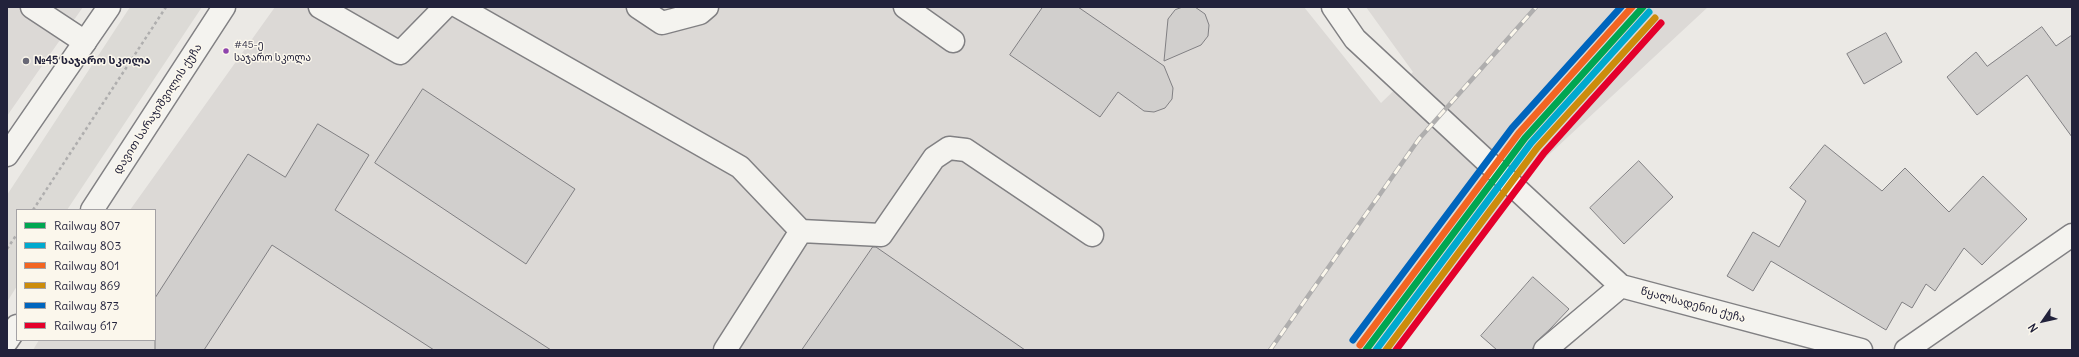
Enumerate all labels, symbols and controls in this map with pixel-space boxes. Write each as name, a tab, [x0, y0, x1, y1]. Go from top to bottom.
place label: #45-ე საჯარო სკოლა	[234, 39, 311, 62]
street label: დავით სარაჯიშვილის ქუჩა	[111, 41, 205, 177]
marker: #45-ე საჯარო სკოლა	[221, 46, 231, 56]
place label: №45 საჯარო სკოლა	[34, 54, 150, 68]
marker: №45 საჯარო სკოლა	[21, 56, 31, 66]
legend	[16, 209, 156, 341]
text: Railway 807	[54, 218, 120, 233]
text: Railway 803	[54, 238, 121, 253]
text: Railway 801	[54, 258, 119, 273]
text: Railway 869	[54, 278, 120, 293]
street label: წყალსადენის ქუჩა	[1639, 285, 1747, 325]
text: Railway 873	[54, 298, 119, 313]
north arrow	[2023, 301, 2063, 341]
text: Railway 617	[54, 318, 117, 333]
text: N	[2025, 321, 2041, 335]

